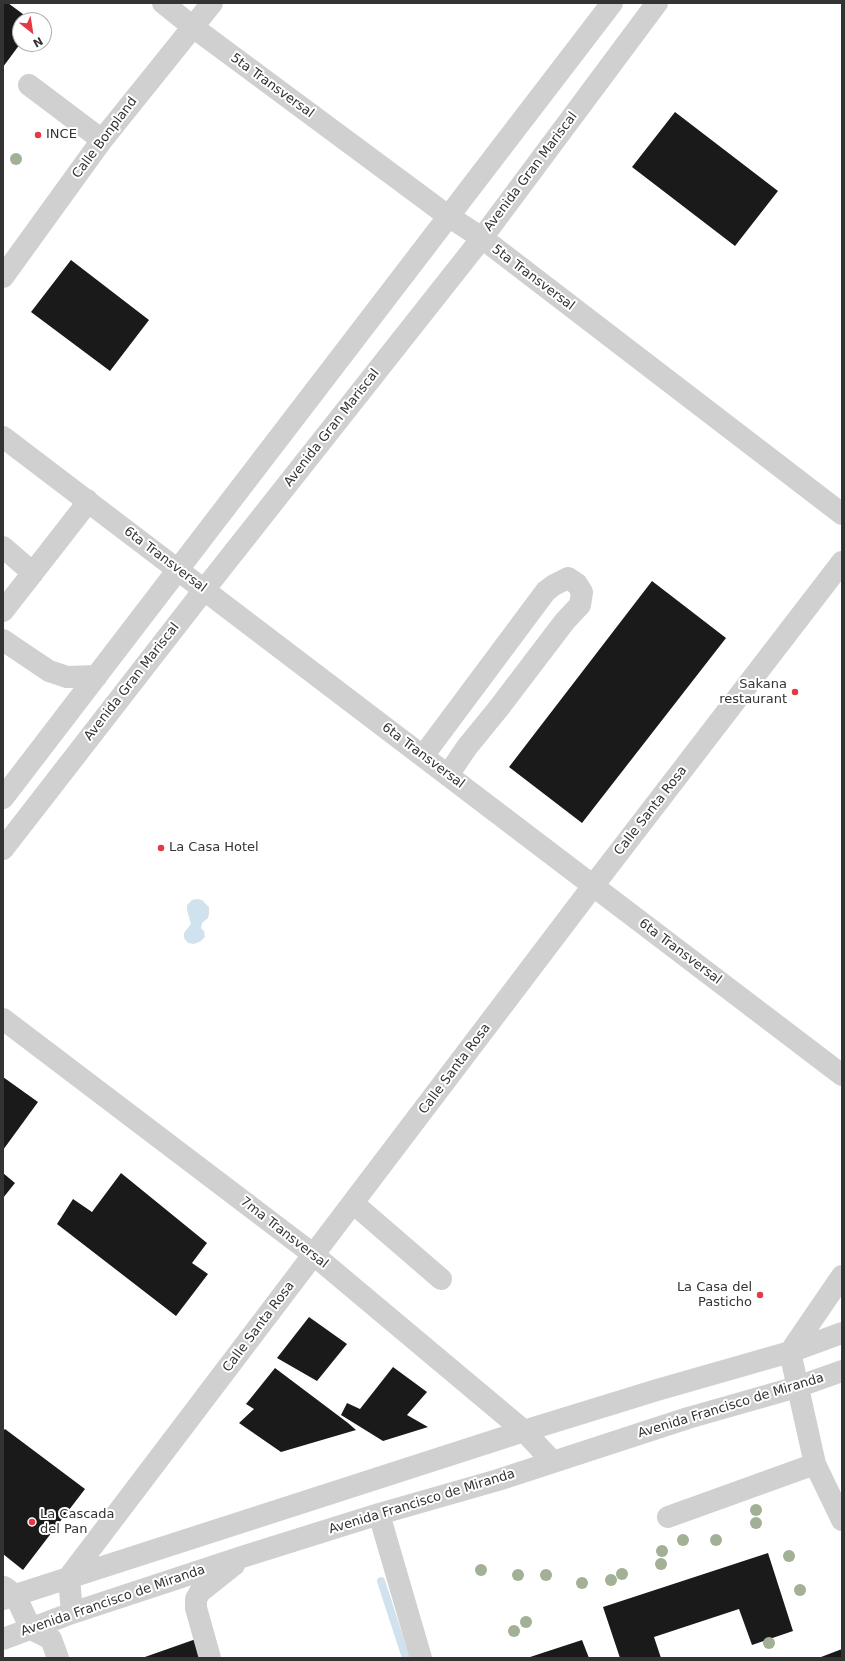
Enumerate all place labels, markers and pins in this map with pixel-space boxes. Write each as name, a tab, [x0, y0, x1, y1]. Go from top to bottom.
place label: INCE	[46, 127, 77, 143]
marker: INCE	[33, 130, 43, 140]
place label: Sakana restaurant	[719, 677, 787, 708]
marker: Sakana restaurant	[790, 687, 800, 697]
place label: La Casa Hotel	[169, 840, 259, 856]
marker: La Casa Hotel	[156, 843, 166, 853]
place label: La Casa del Pasticho	[677, 1280, 752, 1311]
marker: La Casa del Pasticho	[755, 1290, 765, 1300]
place label: La Cascada del Pan	[40, 1507, 114, 1538]
marker: La Cascada del Pan	[27, 1517, 37, 1527]

